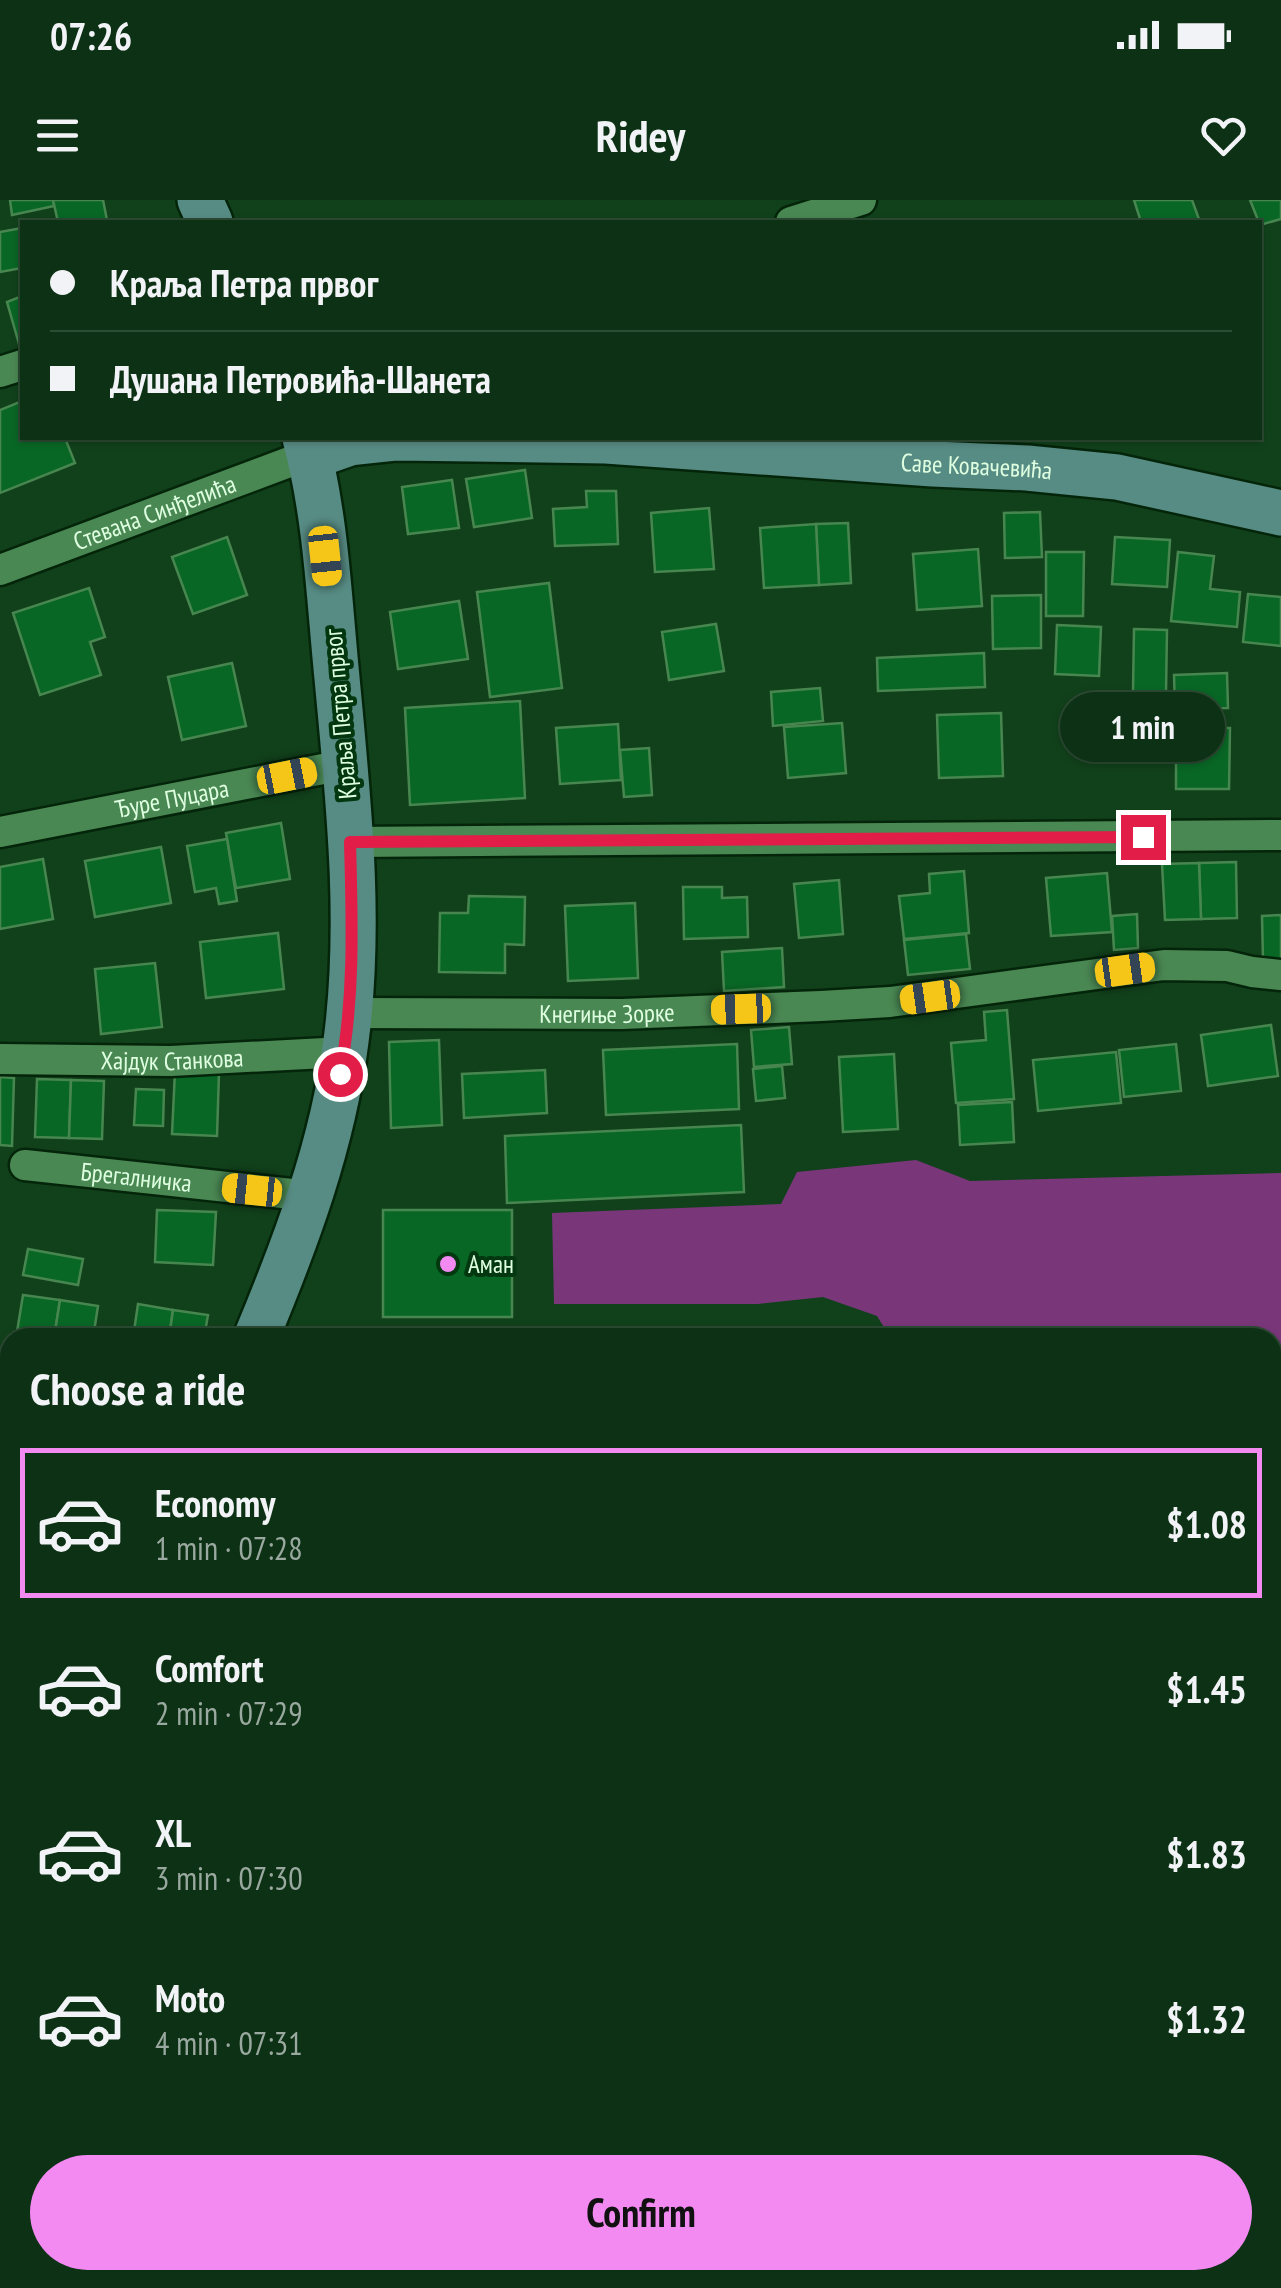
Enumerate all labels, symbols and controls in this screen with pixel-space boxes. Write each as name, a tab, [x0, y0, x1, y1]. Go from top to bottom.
text: 07:26	[50, 11, 132, 60]
text: Ridey	[596, 106, 685, 164]
icon: menu	[30, 108, 85, 163]
icon: heart	[1196, 108, 1251, 163]
text: Краља Петра првог	[110, 258, 378, 307]
text: Душана Петровића-Шанета	[110, 354, 491, 403]
street label: Саве Ковачевића	[900, 446, 1054, 486]
street label: Стевана Синђелића	[69, 467, 240, 557]
car	[307, 525, 343, 587]
street label: Краља Петра првог	[317, 627, 363, 801]
callout: 1 min	[1060, 692, 1226, 762]
text: 1 min	[1110, 706, 1175, 748]
car	[255, 756, 319, 796]
street label: Ђуре Пуцара	[112, 772, 231, 825]
route end	[1121, 815, 1166, 860]
car	[1093, 951, 1157, 989]
car	[898, 978, 962, 1016]
car	[710, 993, 772, 1025]
street label: Кнегиње Зорке	[539, 996, 675, 1030]
street label: Хајдук Станкова	[100, 1041, 244, 1077]
route start	[318, 1052, 363, 1097]
street label: Брегалничка	[79, 1155, 193, 1199]
car	[221, 1172, 283, 1208]
place label: Аман	[468, 1248, 514, 1280]
marker: Аман	[437, 1253, 459, 1275]
text: Choose a ride	[30, 1359, 245, 1417]
icon: car	[35, 1478, 125, 1568]
text: Economy	[155, 1478, 275, 1527]
text: $1.08	[1166, 1499, 1247, 1548]
text: 1 min · 07:28	[155, 1527, 303, 1569]
icon: car	[35, 1643, 125, 1733]
text: Comfort	[155, 1643, 264, 1692]
text: $1.45	[1166, 1664, 1247, 1713]
text: 2 min · 07:29	[155, 1692, 303, 1734]
icon: car	[35, 1808, 125, 1898]
text: XL	[155, 1808, 191, 1857]
text: $1.83	[1166, 1829, 1247, 1878]
text: 3 min · 07:30	[155, 1857, 303, 1899]
icon: car	[35, 1973, 125, 2063]
text: Moto	[155, 1973, 225, 2022]
text: $1.32	[1166, 1994, 1247, 2043]
text: 4 min · 07:31	[155, 2022, 303, 2064]
button: Confirm	[30, 2155, 1252, 2270]

